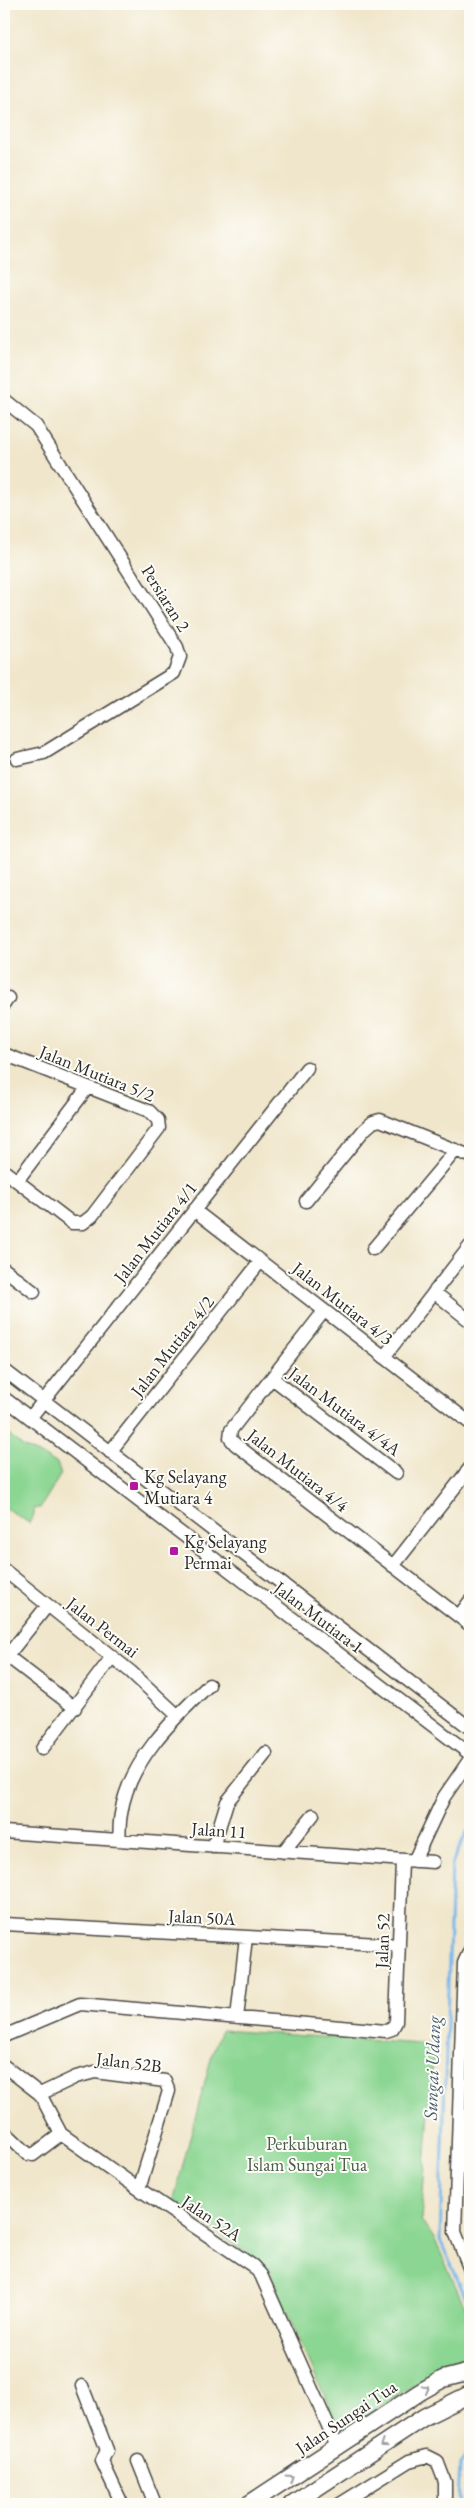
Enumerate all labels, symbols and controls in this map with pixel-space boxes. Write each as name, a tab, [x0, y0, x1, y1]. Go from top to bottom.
street label: Persiaran 2	[137, 560, 196, 636]
street label: Jalan Mutiara 5/2	[34, 1039, 158, 1107]
street label: Jalan Mutiara 4/1	[107, 1177, 202, 1289]
street label: Jalan Mutiara 4/3	[286, 1255, 398, 1350]
street label: Jalan Mutiara 4/2	[124, 1291, 219, 1403]
street label: Jalan Mutiara 4/4A	[283, 1360, 406, 1461]
street label: Jalan Mutiara 4/4	[241, 1422, 353, 1517]
place label: Kg Selayang Mutiara 4	[144, 1465, 227, 1509]
marker: Kg Selayang Mutiara 4	[128, 1480, 140, 1492]
place label: Kg Selayang Permai	[184, 1530, 267, 1574]
marker: Kg Selayang Permai	[168, 1545, 180, 1557]
street label: Jalan Mutiara 1	[268, 1575, 368, 1658]
street label: Jalan Permai	[61, 1590, 144, 1663]
street label: Jalan 11	[189, 1816, 247, 1843]
street label: Jalan 50A	[166, 1904, 237, 1930]
street label: Jalan 52	[369, 1913, 394, 1971]
water label: Sungai Udang	[418, 2014, 446, 2121]
street label: Jalan 52B	[93, 2046, 163, 2077]
park label: Perkuburan Islam Sungai Tua	[247, 2132, 368, 2176]
street label: Jalan 52A	[176, 2188, 247, 2247]
street label: Jalan Sungai Tua	[289, 2374, 402, 2460]
one-way arrow	[421, 2385, 430, 2395]
one-way arrow	[379, 2438, 388, 2447]
one-way arrow	[285, 2475, 294, 2485]

